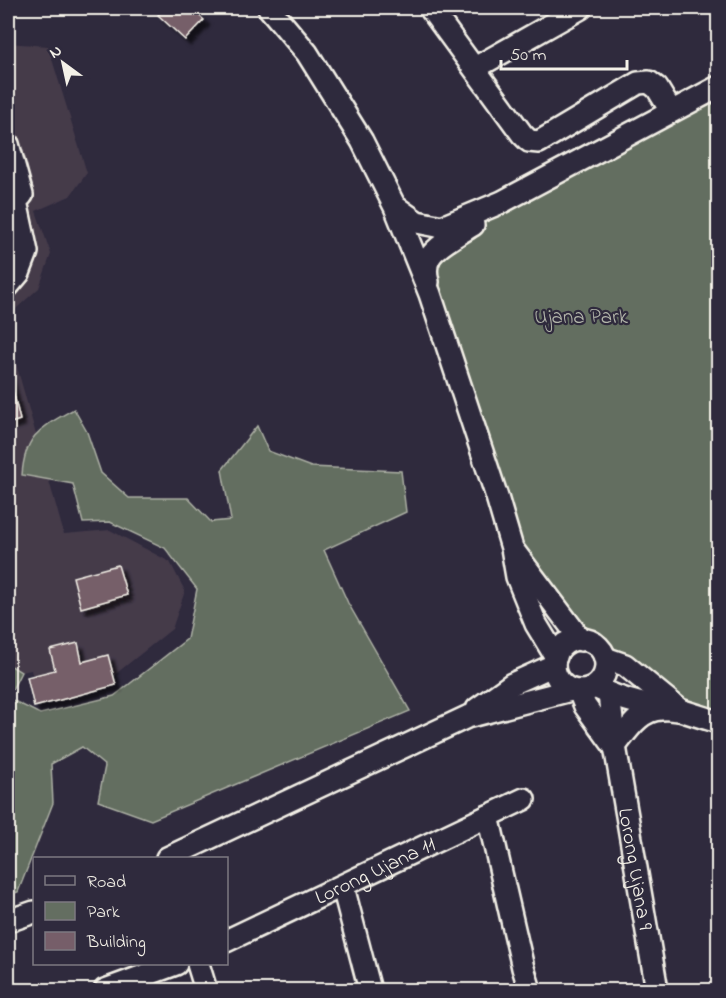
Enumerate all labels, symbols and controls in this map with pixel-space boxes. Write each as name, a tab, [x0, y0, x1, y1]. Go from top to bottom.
north arrow	[33, 33, 93, 93]
scale bar	[501, 33, 627, 71]
text: N	[45, 39, 67, 65]
text: 50 m	[510, 43, 547, 69]
park label: Ujana Park	[534, 303, 629, 333]
street label: Lorong Ujana 9	[609, 806, 660, 933]
street label: Lorong Ujana 11	[311, 830, 441, 913]
legend	[33, 857, 228, 965]
text: Road	[87, 870, 126, 896]
text: Park	[87, 900, 120, 926]
text: Building	[86, 930, 146, 957]

